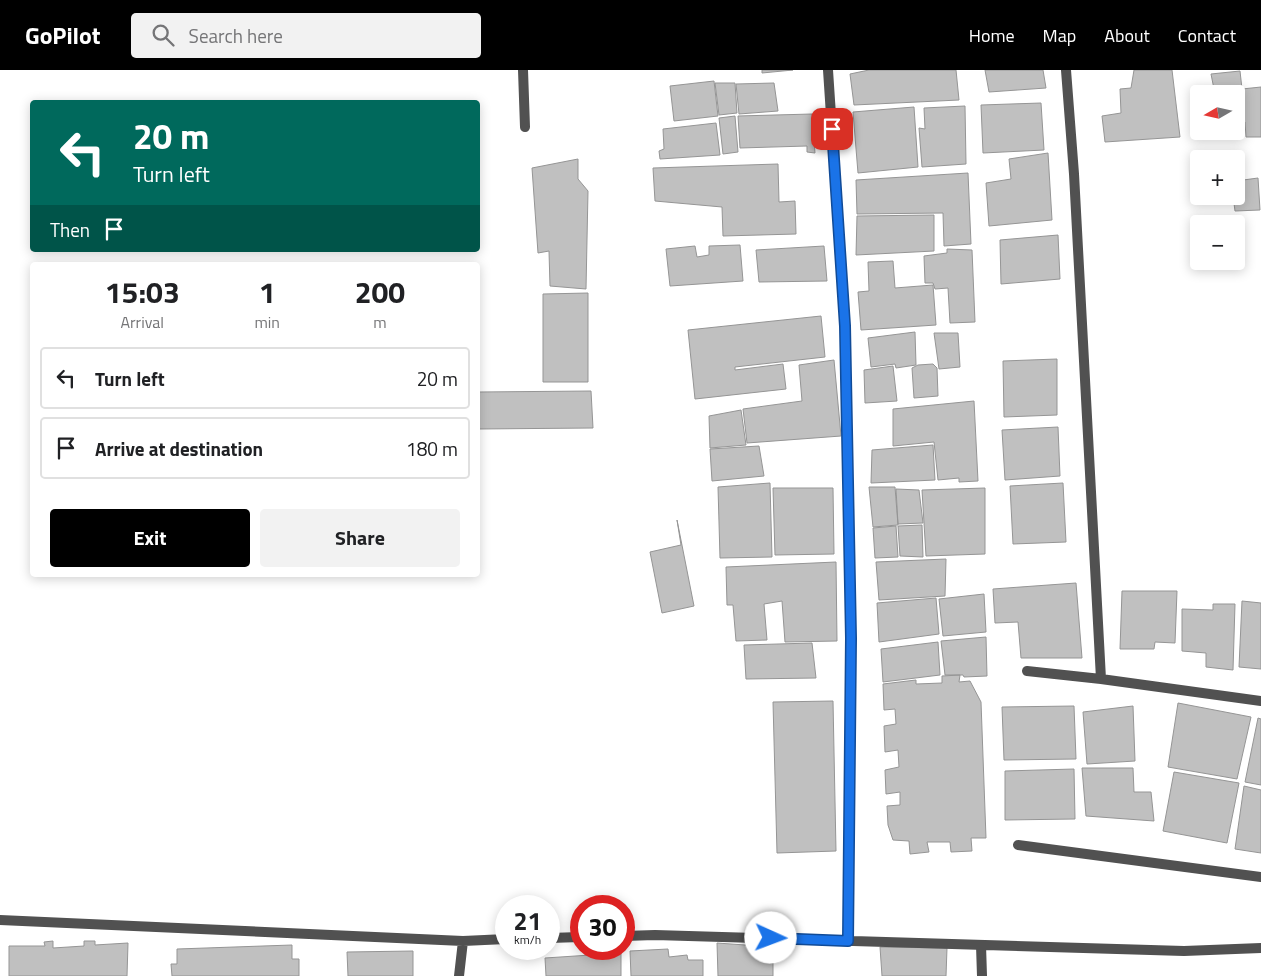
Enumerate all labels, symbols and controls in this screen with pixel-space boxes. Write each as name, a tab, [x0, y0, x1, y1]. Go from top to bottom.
search box	[131, 13, 481, 58]
text: GoPilot	[25, 17, 101, 53]
icon: search	[149, 21, 177, 49]
text: Search here	[189, 21, 283, 50]
text: Home	[969, 22, 1015, 49]
text: Map	[1043, 22, 1076, 49]
text: About	[1104, 22, 1150, 49]
text: Contact	[1178, 22, 1236, 49]
north arrow	[1190, 85, 1245, 140]
map controls	[1190, 85, 1245, 270]
pin	[811, 108, 853, 150]
text: 20 m	[133, 109, 209, 163]
icon: arrive	[818, 115, 846, 143]
icon: left	[50, 120, 115, 185]
button: +	[1190, 150, 1245, 205]
text: Turn left	[133, 157, 210, 191]
text: Then	[50, 215, 90, 244]
icon: arrive	[100, 215, 128, 243]
button: −	[1190, 215, 1245, 270]
text: 15:03	[105, 269, 180, 315]
text: 1	[259, 269, 276, 315]
text: 200	[355, 269, 405, 315]
text: Arrival	[121, 310, 164, 334]
text: min	[254, 310, 280, 334]
text: m	[373, 310, 387, 334]
icon: left	[52, 364, 80, 392]
text: Turn left	[95, 364, 165, 393]
text: 20 m	[417, 364, 458, 393]
icon: arrive	[52, 434, 80, 462]
text: Arrive at destination	[95, 434, 263, 463]
text: 180 m	[406, 434, 458, 463]
button: Exit	[50, 509, 250, 567]
button: Share	[260, 509, 460, 567]
speed limit sign: 30	[570, 895, 635, 960]
text: 21	[513, 902, 542, 940]
position arrow	[744, 911, 796, 963]
text: km/h	[514, 930, 541, 949]

